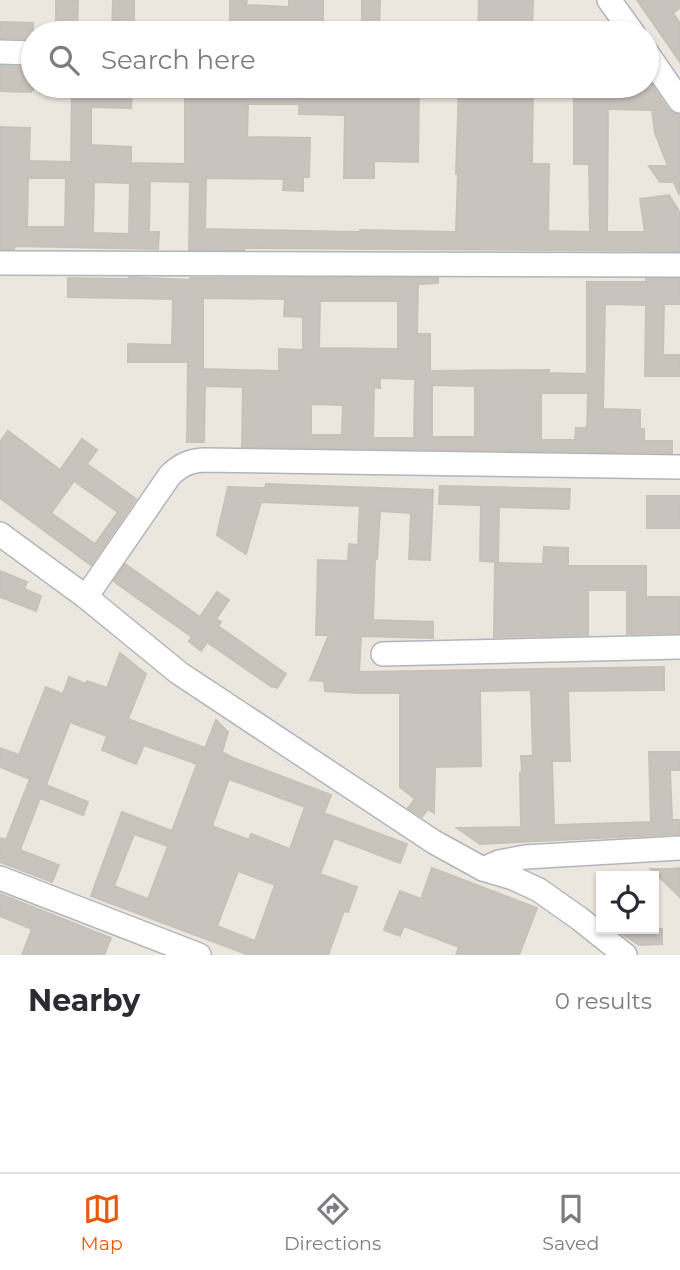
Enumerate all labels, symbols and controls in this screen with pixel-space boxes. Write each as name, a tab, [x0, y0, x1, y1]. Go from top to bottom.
search box	[21, 21, 659, 98]
icon: search	[45, 41, 83, 79]
text: Search here	[101, 44, 256, 76]
map controls	[596, 871, 659, 934]
button: locate	[596, 871, 659, 934]
text: Nearby	[28, 982, 140, 1019]
text: 0 results	[555, 987, 652, 1015]
tab: Map	[81, 1190, 123, 1255]
tab: Directions	[284, 1190, 381, 1255]
tab: Saved	[542, 1190, 599, 1255]

